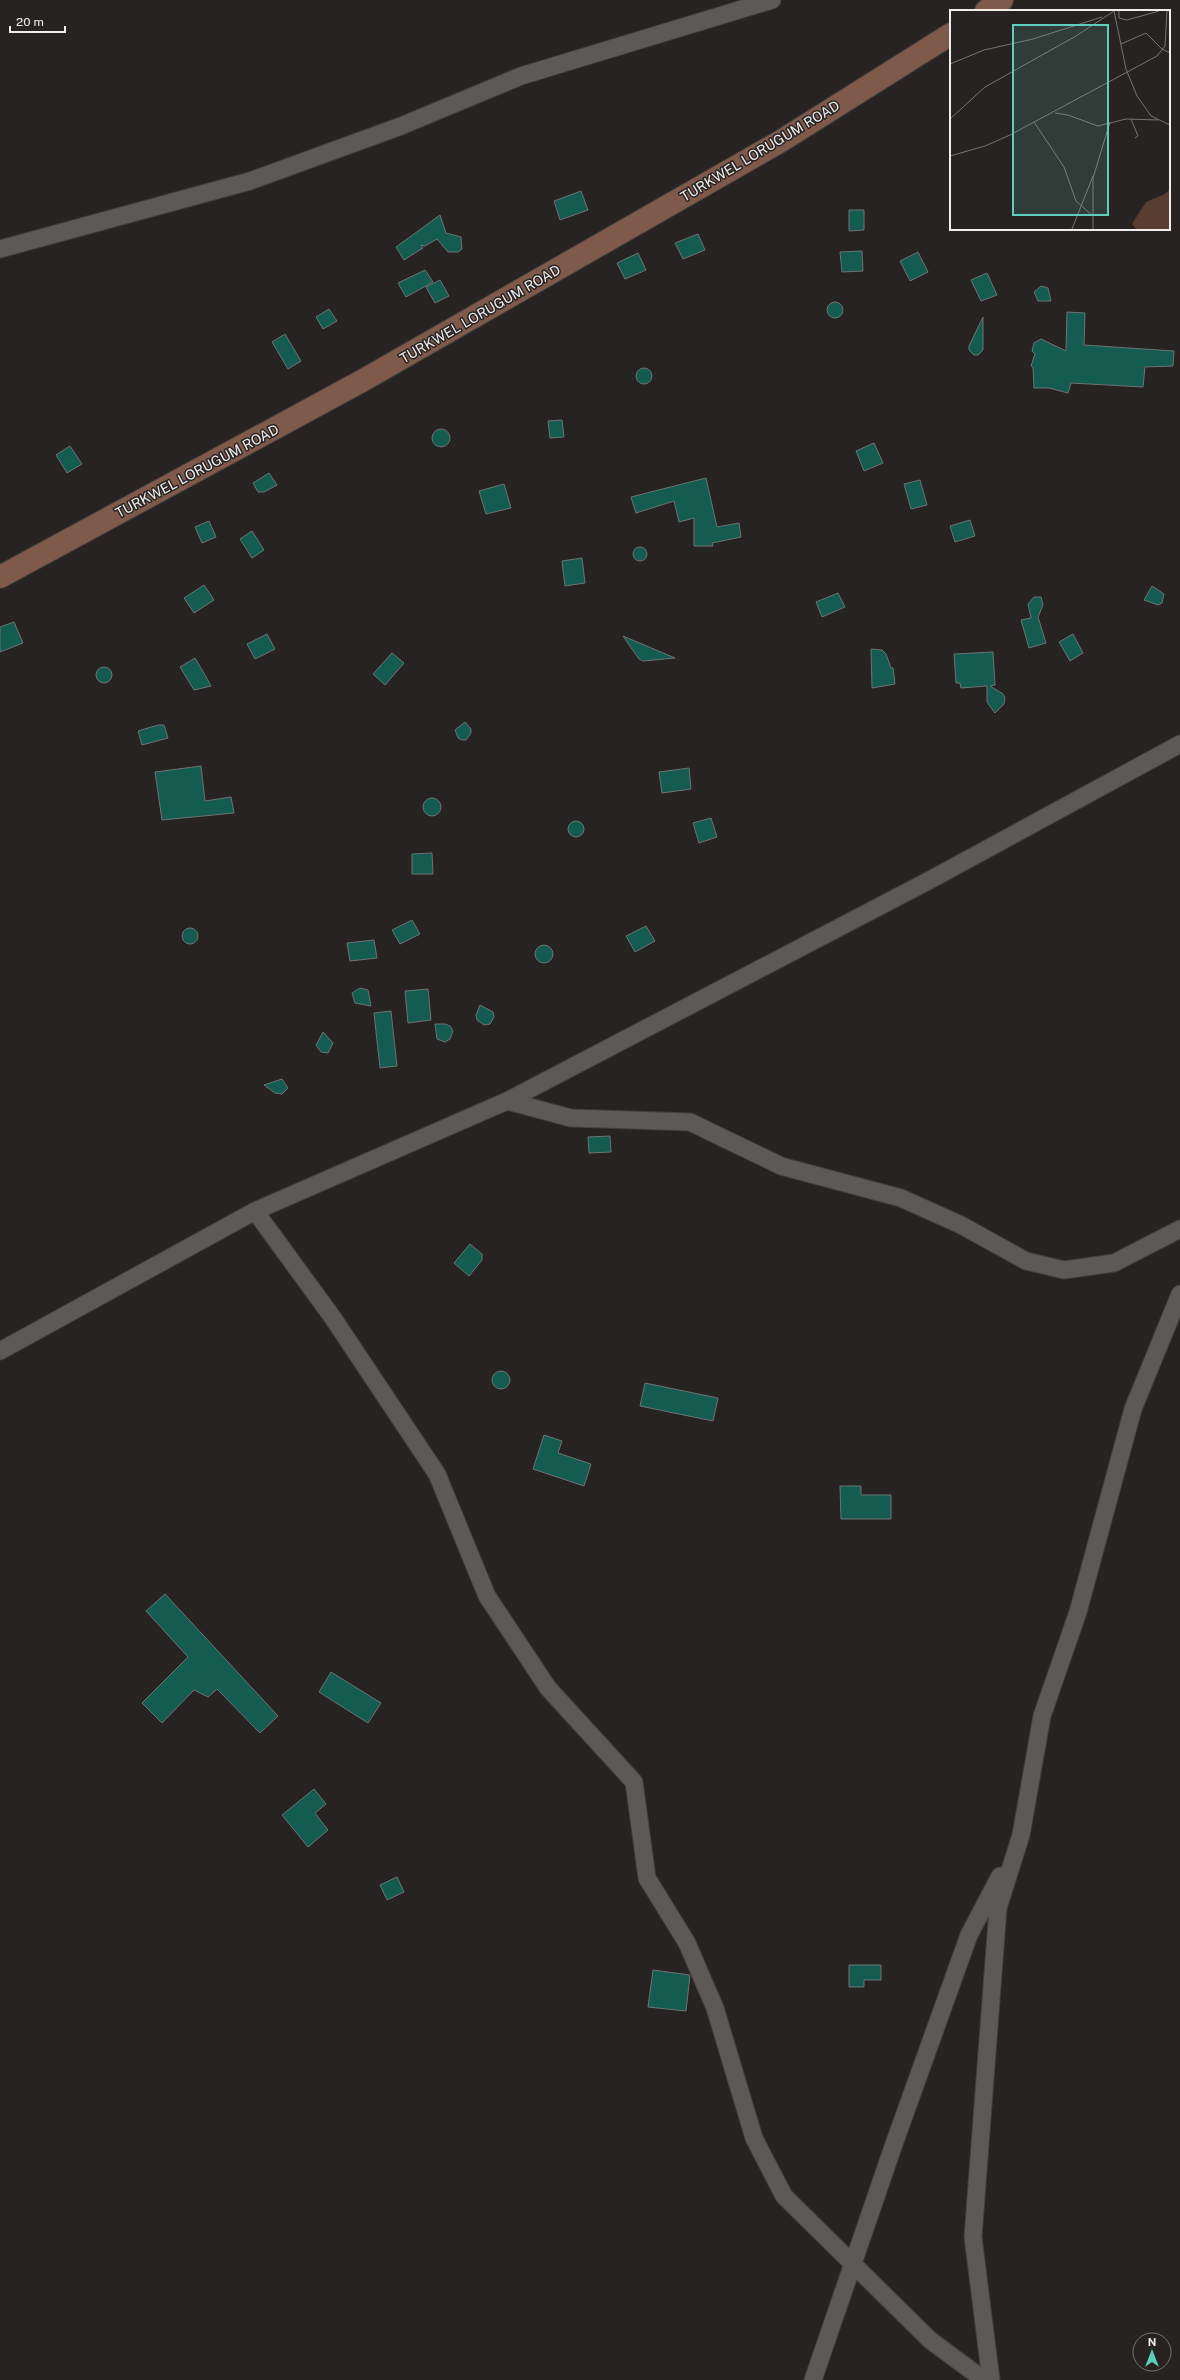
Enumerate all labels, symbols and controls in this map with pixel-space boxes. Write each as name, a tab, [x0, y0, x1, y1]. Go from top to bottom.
scale bar	[10, 8, 65, 34]
inset map	[950, 10, 1170, 230]
text: 20 m	[16, 15, 44, 29]
street label: TURKWEL LORUGUM ROAD	[678, 97, 842, 205]
street label: TURKWEL LORUGUM ROAD	[397, 261, 563, 367]
street label: TURKWEL LORUGUM ROAD	[113, 421, 281, 521]
north arrow	[1132, 2332, 1172, 2372]
text: N	[1148, 2336, 1156, 2348]

